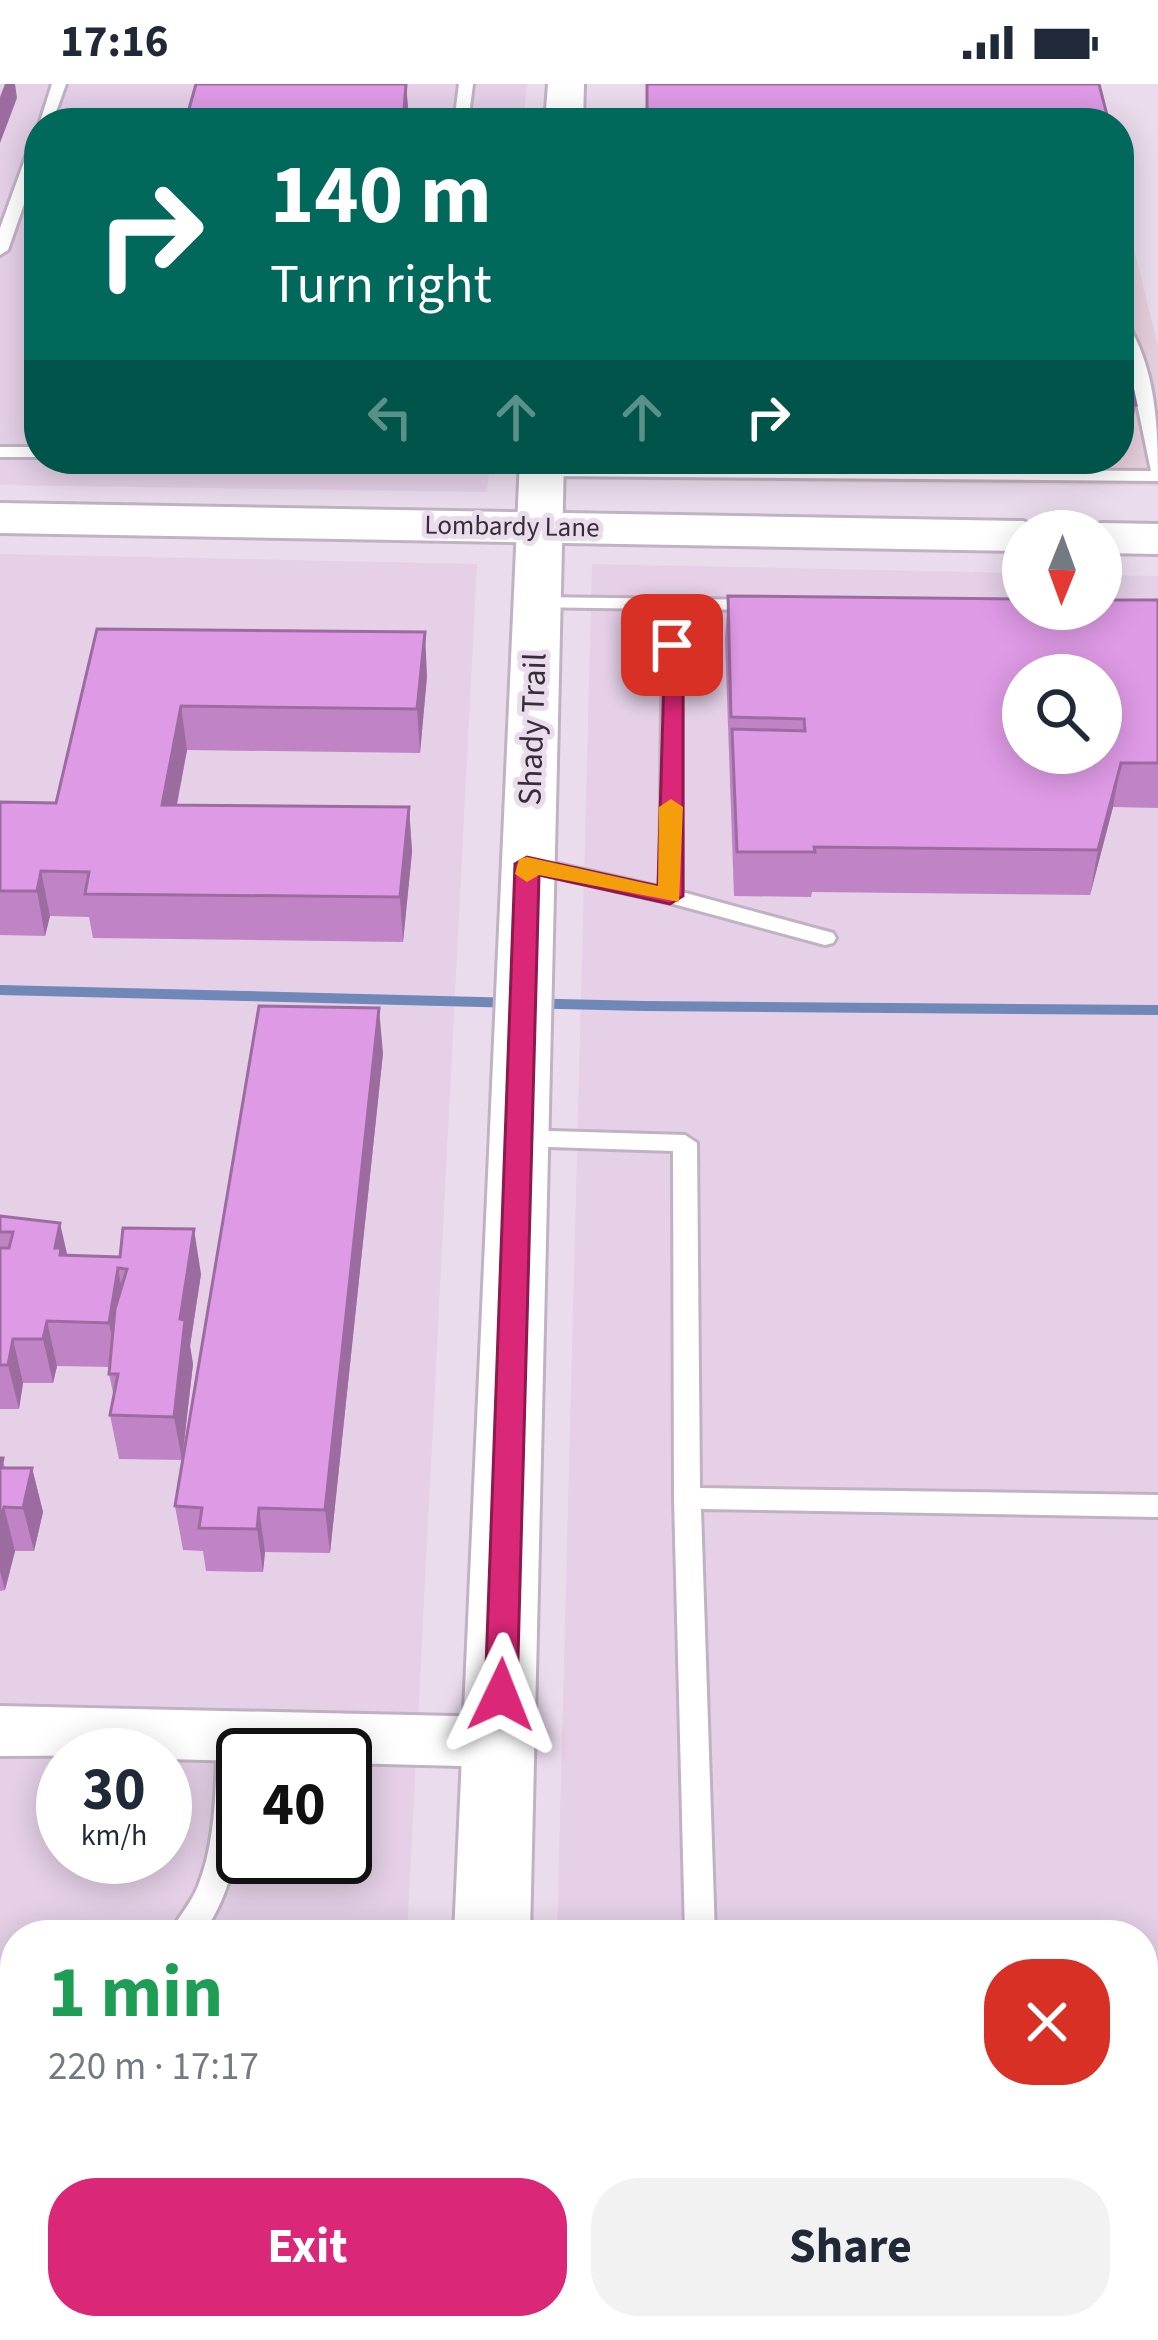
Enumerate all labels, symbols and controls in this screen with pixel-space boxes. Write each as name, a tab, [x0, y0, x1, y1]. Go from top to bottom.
text: 17:16	[60, 10, 169, 74]
text: 140 m	[270, 136, 492, 256]
icon: right	[72, 156, 228, 312]
text: Turn right	[270, 247, 492, 324]
icon: left	[357, 384, 423, 450]
icon: ahead	[483, 384, 549, 450]
icon: ahead	[609, 384, 675, 450]
icon: right	[735, 384, 801, 450]
street label: Lombardy Lane	[424, 505, 600, 548]
north arrow	[1002, 510, 1122, 630]
map controls	[1002, 510, 1122, 774]
pin	[621, 594, 723, 696]
icon: arrive	[639, 612, 705, 678]
street label: Shady Trail	[506, 652, 559, 806]
button: search	[1002, 654, 1122, 774]
position arrow	[438, 1632, 564, 1758]
speed limit sign: 40	[216, 1728, 372, 1884]
text: 30	[82, 1748, 146, 1833]
text: km/h	[81, 1814, 147, 1857]
text: 1 min	[48, 1942, 223, 2045]
button: close	[984, 1959, 1110, 2085]
text: 220 m · 17:17	[48, 2039, 259, 2095]
button: Exit	[48, 2178, 567, 2316]
button: Share	[591, 2178, 1110, 2316]

